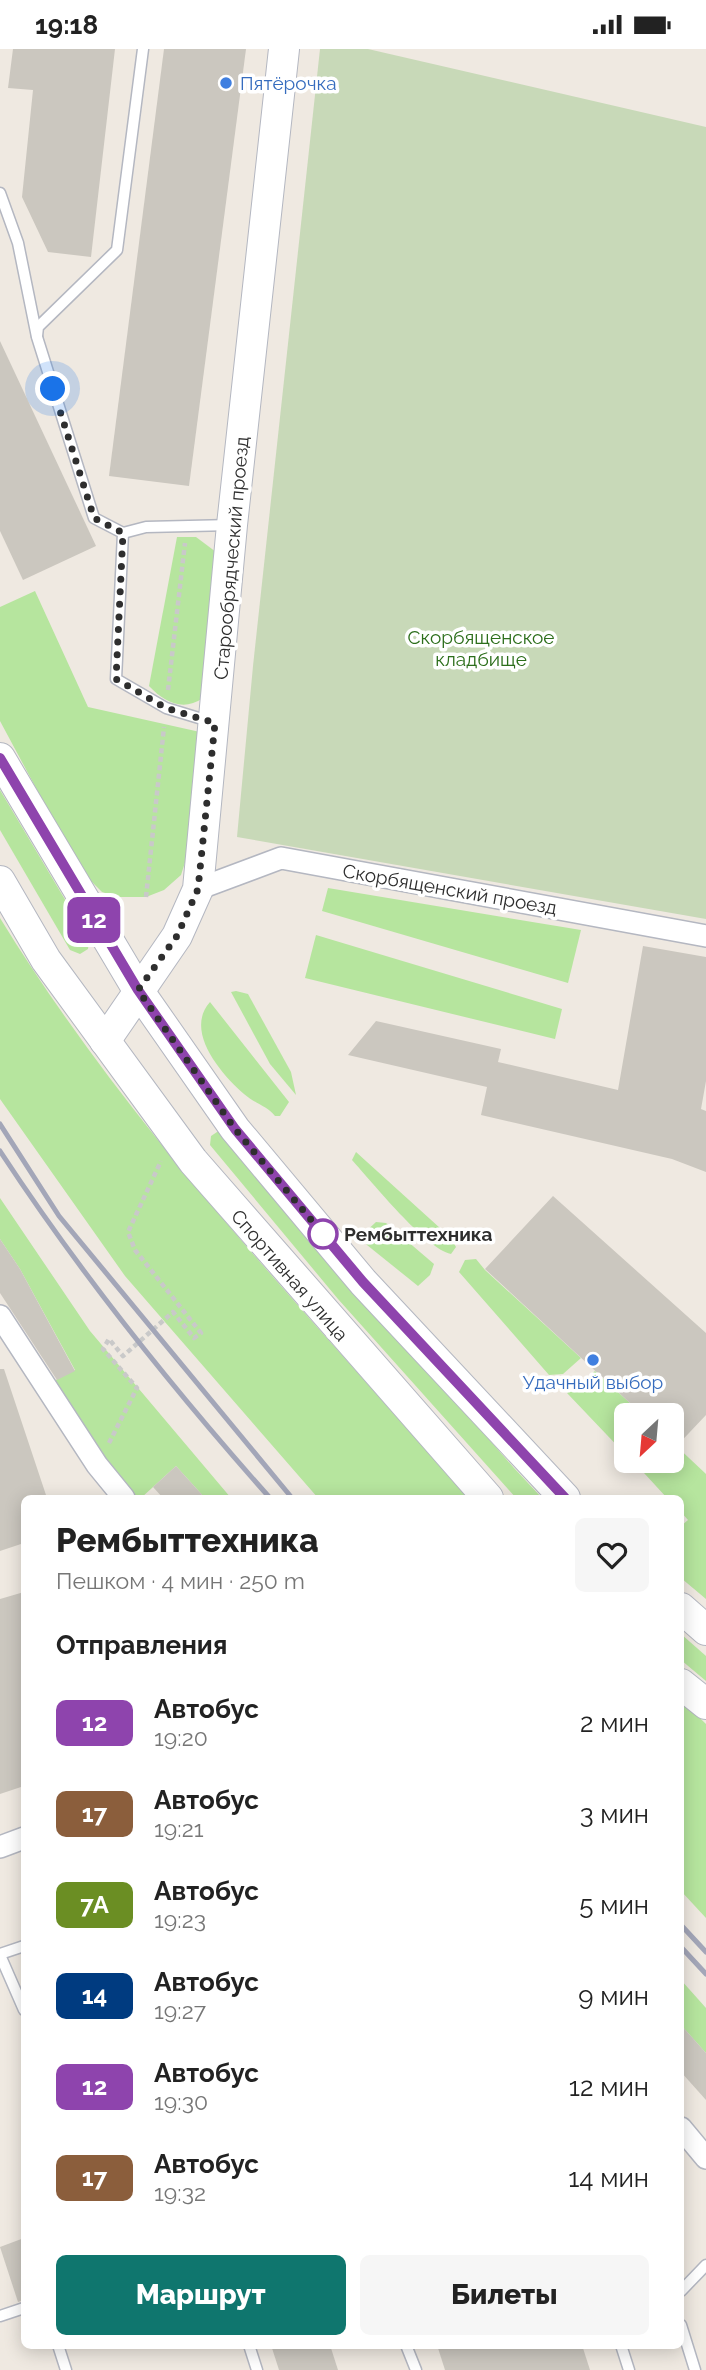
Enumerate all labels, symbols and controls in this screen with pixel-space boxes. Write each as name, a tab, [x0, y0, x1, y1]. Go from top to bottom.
text: 19:18	[35, 10, 98, 40]
place label: Пятёрочка	[240, 72, 337, 94]
marker: Пятёрочка	[218, 75, 234, 91]
your location	[35, 371, 70, 406]
street label: Старообрядческий проезд	[209, 435, 253, 681]
park label: Скорбященское кладбище	[408, 626, 554, 670]
street label: Скорбященский проезд	[341, 859, 559, 919]
line badge: 12	[62, 897, 126, 943]
text: 12	[81, 905, 107, 934]
street label: Спортивная улица	[227, 1205, 353, 1345]
marker: Рембыттехника	[308, 1219, 338, 1249]
place label: Рембыттехника	[344, 1223, 493, 1245]
marker: Удачный выбор	[585, 1352, 601, 1368]
place label: Удачный выбор	[523, 1371, 663, 1393]
north arrow	[614, 1403, 684, 1473]
map controls	[614, 1403, 684, 1473]
button: heart	[575, 1518, 649, 1592]
text: Рембыттехника	[56, 1521, 319, 1560]
text: Пешком · 4 мин · 250 m	[56, 1567, 305, 1594]
text: Отправления	[56, 1630, 227, 1660]
text: Автобус	[154, 1694, 259, 1724]
text: 12	[82, 1708, 107, 1737]
text: 2 мин	[580, 1708, 649, 1738]
text: 19:20	[154, 1724, 208, 1751]
text: Автобус	[154, 1785, 259, 1815]
text: 17	[82, 1799, 107, 1828]
text: 3 мин	[580, 1799, 649, 1829]
text: 19:21	[154, 1815, 203, 1842]
text: Автобус	[154, 1876, 259, 1906]
text: 7А	[80, 1890, 109, 1919]
text: 5 мин	[579, 1890, 649, 1920]
text: 19:23	[154, 1906, 206, 1933]
text: Автобус	[154, 1967, 259, 1997]
text: 14	[82, 1981, 107, 2010]
text: 9 мин	[578, 1981, 649, 2011]
text: 19:27	[154, 1997, 206, 2024]
text: Автобус	[154, 2058, 259, 2088]
text: 12	[82, 2072, 107, 2101]
text: 12 мин	[569, 2072, 649, 2102]
text: 19:30	[154, 2088, 208, 2115]
text: Автобус	[154, 2149, 259, 2179]
text: 17	[82, 2163, 107, 2192]
text: 14 мин	[568, 2163, 649, 2193]
text: 19:32	[154, 2179, 206, 2206]
button: Маршрут	[56, 2255, 346, 2335]
button: Билеты	[360, 2255, 649, 2335]

